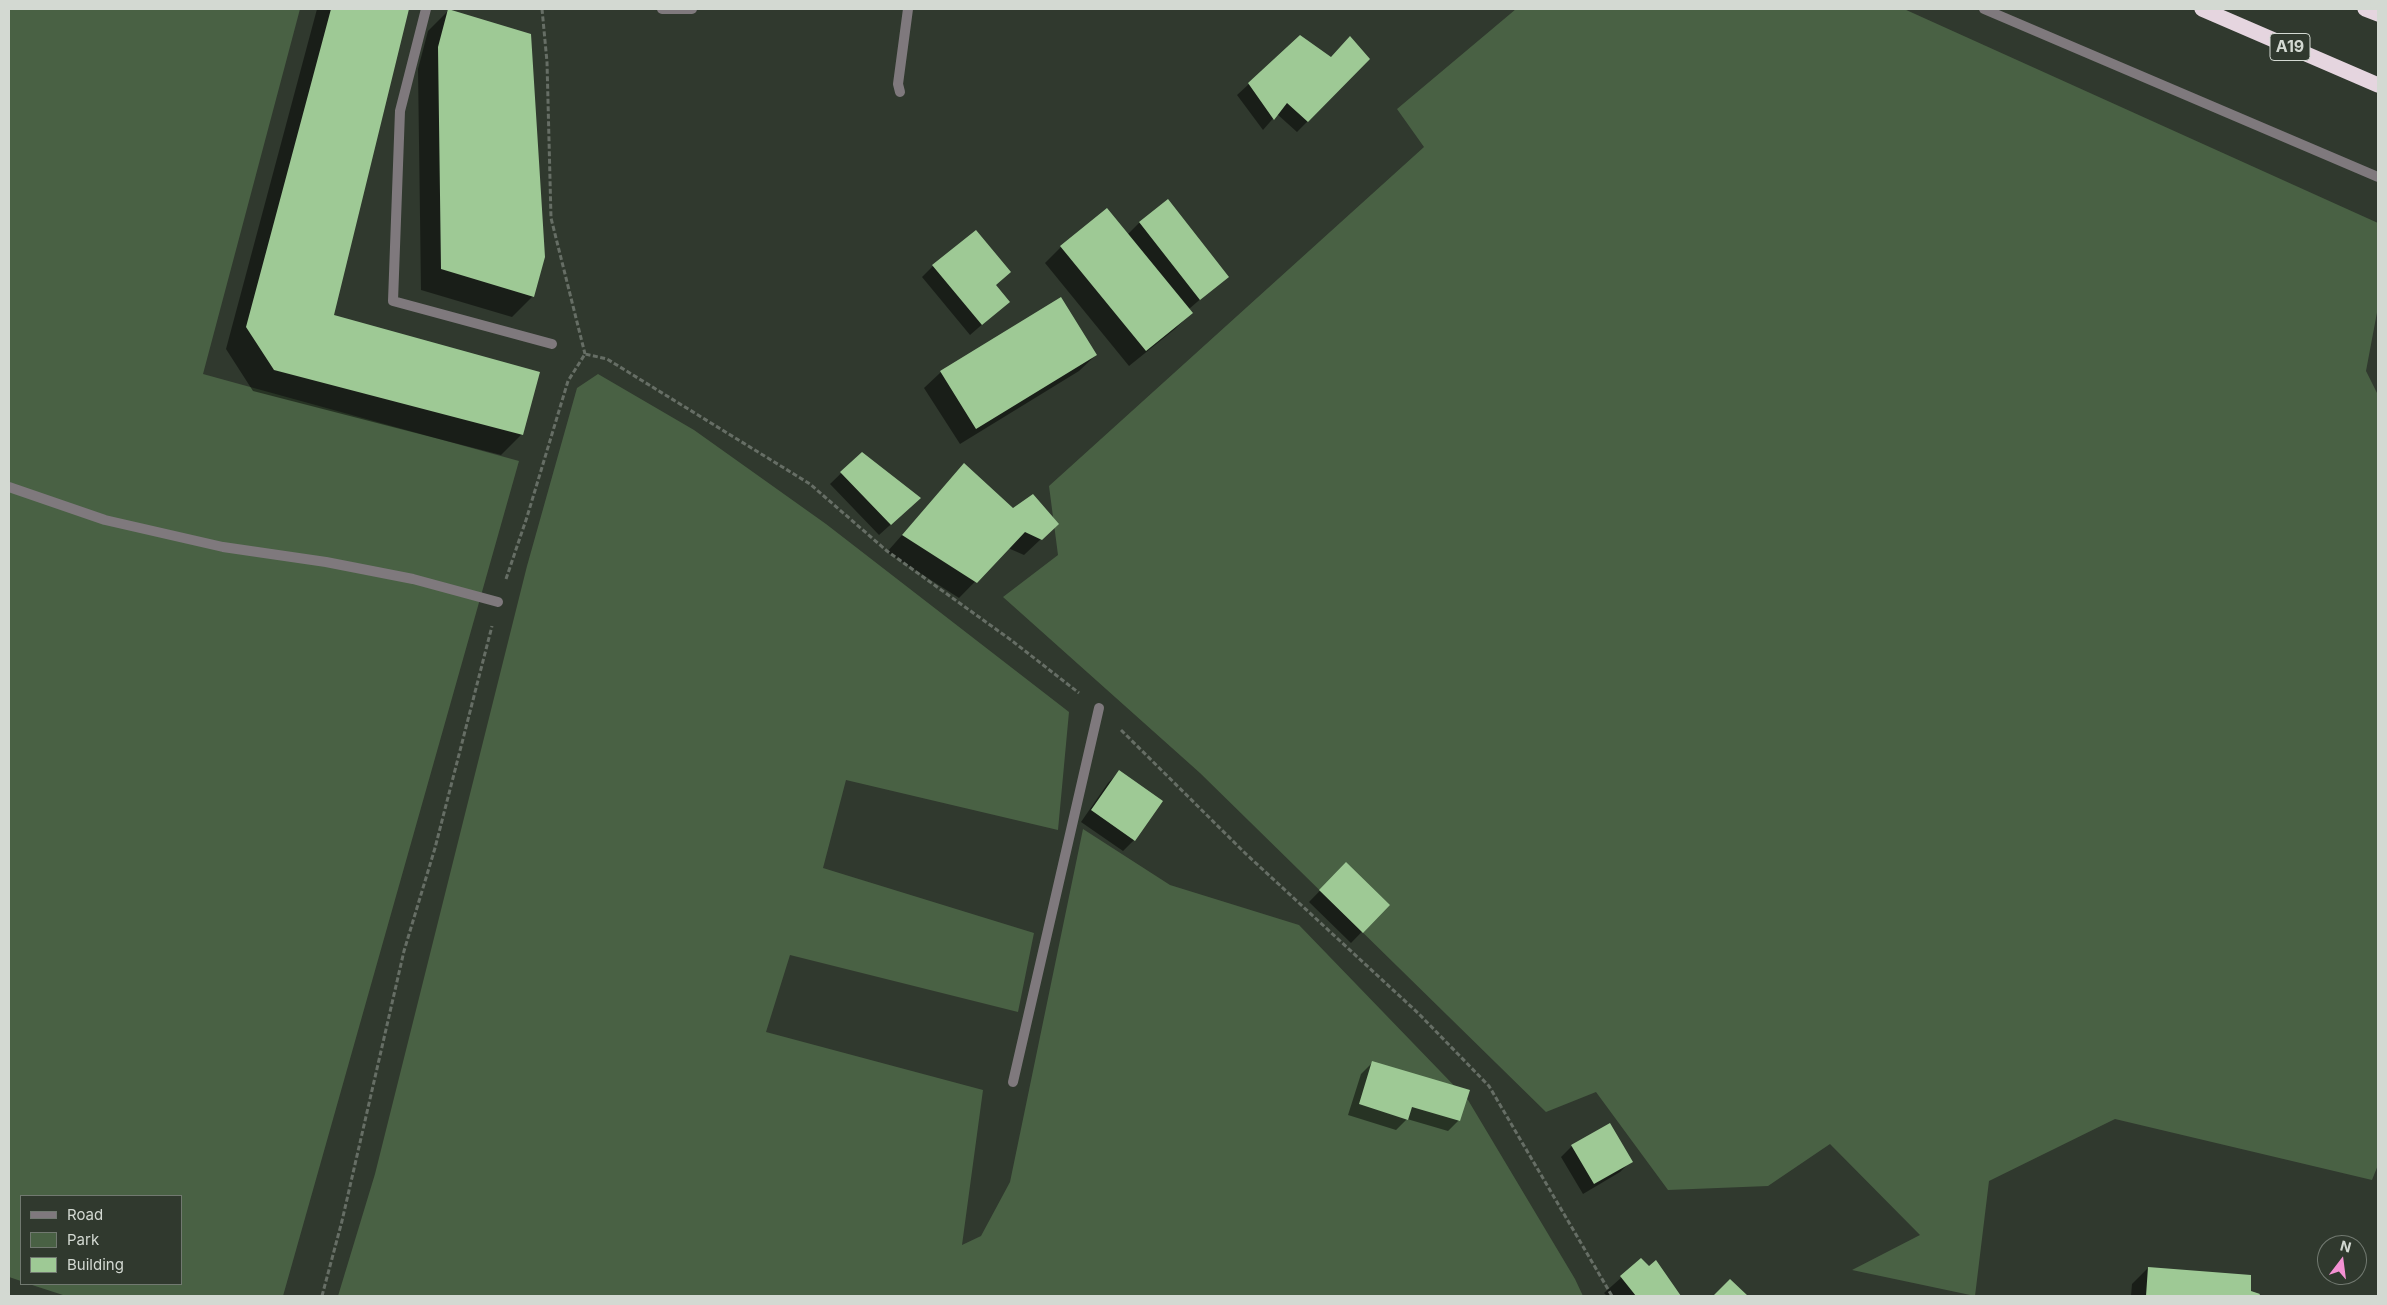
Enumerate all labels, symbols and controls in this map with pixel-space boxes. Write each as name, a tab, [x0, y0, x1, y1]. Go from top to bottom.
road number: A19	[2270, 34, 2310, 61]
legend	[20, 1195, 182, 1285]
text: Road	[67, 1205, 103, 1224]
text: Park	[67, 1230, 99, 1249]
north arrow	[2317, 1235, 2367, 1285]
text: N	[2338, 1236, 2353, 1256]
text: Building	[67, 1255, 124, 1274]

